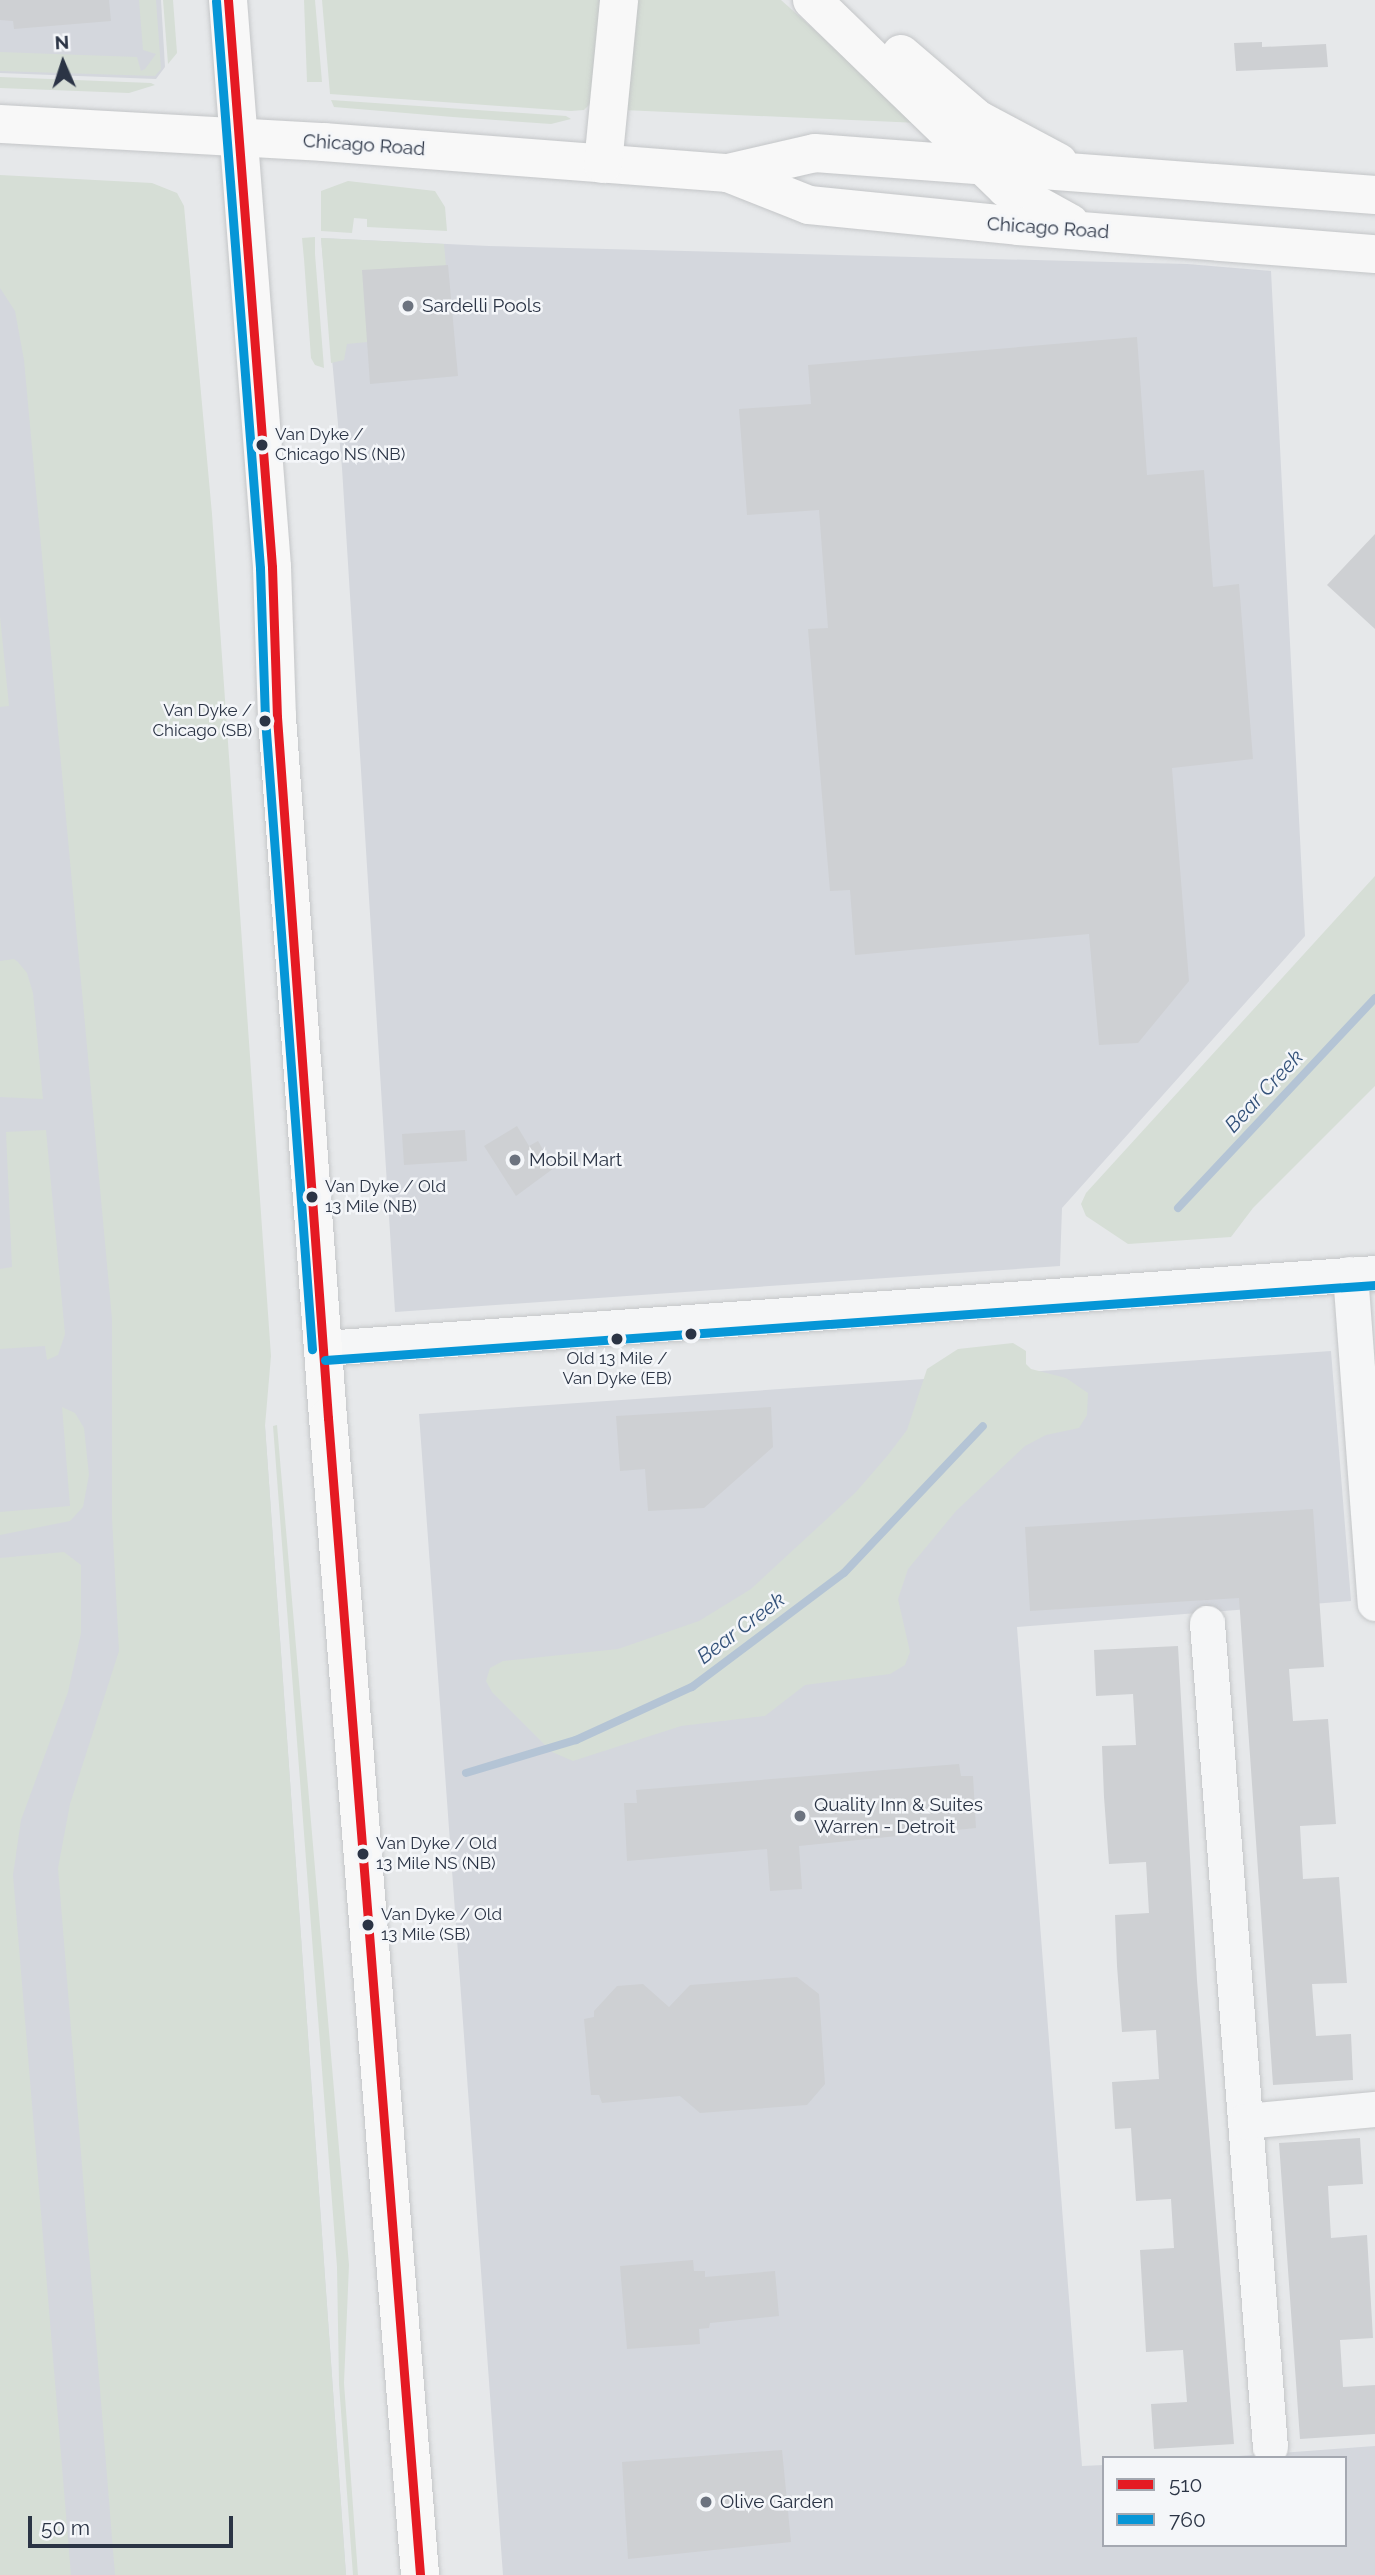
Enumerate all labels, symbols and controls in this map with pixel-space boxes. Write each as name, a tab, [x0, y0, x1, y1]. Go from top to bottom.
north arrow	[28, 28, 98, 98]
text: N	[54, 31, 70, 53]
street label: Chicago Road	[302, 129, 426, 161]
street label: Chicago Road	[986, 212, 1110, 244]
place label: Sardelli Pools	[422, 295, 541, 317]
marker: Sardelli Pools	[400, 298, 416, 314]
place label: Van Dyke / Chicago NS (NB)	[275, 425, 405, 465]
marker: Van Dyke / Chicago NS (NB)	[255, 438, 269, 452]
place label: Van Dyke / Chicago (SB)	[152, 701, 252, 741]
marker: Van Dyke / Chicago (SB)	[258, 714, 272, 728]
water label: Bear Creek	[1219, 1044, 1309, 1138]
place label: Mobil Mart	[529, 1149, 623, 1171]
marker: Mobil Mart	[507, 1152, 523, 1168]
place label: Van Dyke / Old 13 Mile (NB)	[325, 1177, 446, 1217]
marker: Van Dyke / Old 13 Mile (NB)	[305, 1190, 319, 1204]
unlabelled marker	[684, 1327, 698, 1341]
marker: Old 13 Mile / Van Dyke (EB)	[610, 1332, 624, 1346]
place label: Old 13 Mile / Van Dyke (EB)	[562, 1349, 672, 1389]
water label: Bear Creek	[692, 1587, 790, 1669]
place label: Quality Inn & Suites Warren - Detroit	[814, 1794, 983, 1838]
marker: Quality Inn & Suites Warren - Detroit	[792, 1808, 808, 1824]
place label: Van Dyke / Old 13 Mile NS (NB)	[376, 1834, 497, 1874]
marker: Van Dyke / Old 13 Mile NS (NB)	[356, 1847, 370, 1861]
place label: Van Dyke / Old 13 Mile (SB)	[381, 1905, 502, 1945]
marker: Van Dyke / Old 13 Mile (SB)	[361, 1918, 375, 1932]
legend	[1102, 2456, 1347, 2547]
text: 510	[1169, 2472, 1202, 2497]
place label: Olive Garden	[720, 2491, 834, 2513]
marker: Olive Garden	[698, 2494, 714, 2510]
scale bar	[32, 2502, 236, 2546]
text: 760	[1169, 2507, 1206, 2532]
text: 50 m	[41, 2515, 90, 2540]

